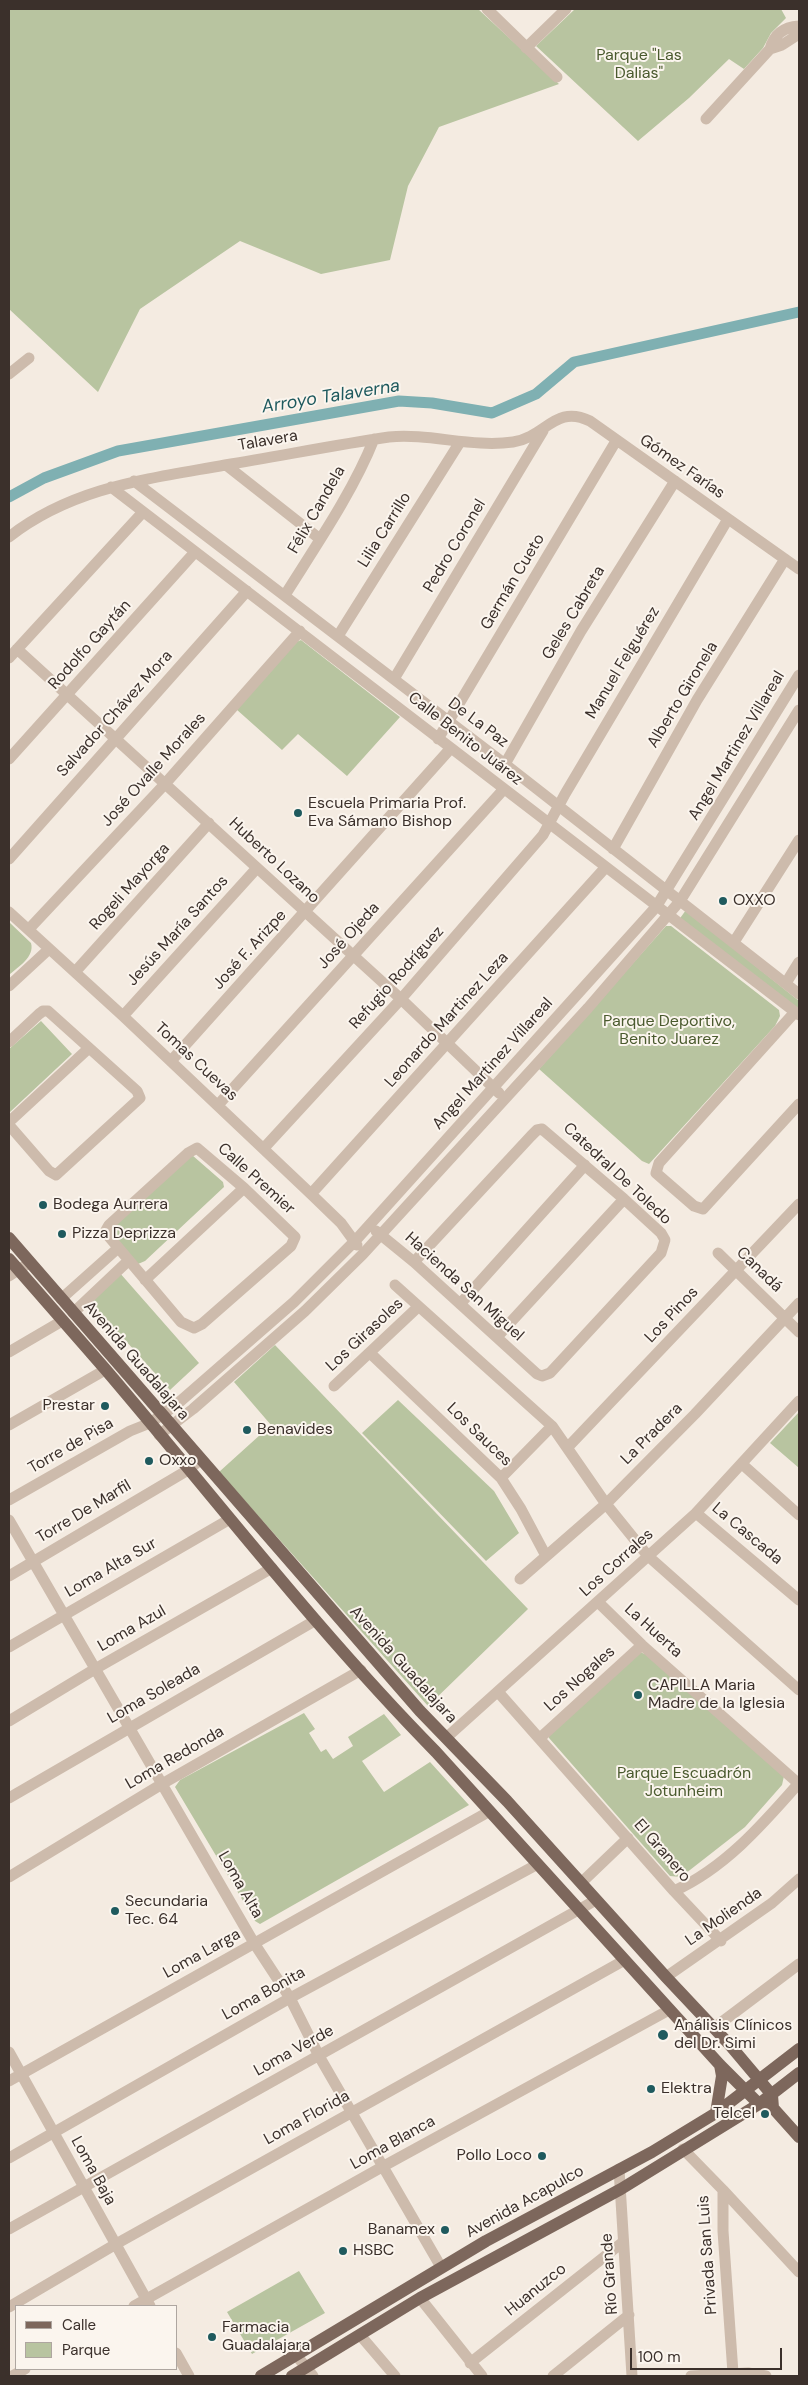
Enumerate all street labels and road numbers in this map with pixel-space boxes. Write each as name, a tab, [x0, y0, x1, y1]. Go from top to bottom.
street label: Talavera	[237, 426, 299, 456]
street label: Gómez Farías	[636, 431, 728, 503]
street label: Félix Candela	[284, 463, 350, 557]
street label: Lilia Carrillo	[354, 489, 416, 571]
street label: Pedro Coronel	[420, 496, 490, 596]
street label: Germán Cueto	[477, 531, 549, 633]
street label: Geles Cabreta	[539, 563, 609, 663]
street label: Rodolfo Gaytán	[45, 596, 135, 694]
street label: Manuel Felguérez	[582, 603, 664, 723]
street label: Alberto Gironela	[644, 638, 722, 752]
street label: Salvador Chávez Mora	[53, 647, 177, 781]
street label: Angel Martinez Villareal	[685, 668, 789, 824]
street label: Calle Benito Juárez	[404, 688, 526, 790]
street label: De La Paz	[444, 694, 512, 752]
street label: José Ovalle Morales	[98, 709, 210, 831]
street label: Huberto Lozano	[225, 814, 323, 908]
street label: Rogeli Mayorga	[86, 840, 174, 934]
street label: Jesús María Santos	[123, 872, 233, 990]
street label: José Ojeda	[314, 899, 384, 973]
street label: José F. Arizpe	[209, 906, 291, 994]
street label: Refugio Rodríguez	[346, 923, 448, 1033]
street label: Leonardo Martinez Leza	[381, 948, 513, 1092]
street label: Angel Martinez Villareal	[429, 994, 557, 1134]
street label: Tomas Cuevas	[151, 1019, 241, 1105]
street label: Catedral De Toledo	[559, 1119, 675, 1229]
street label: Calle Premier	[213, 1139, 299, 1219]
street label: Hacienda San Miguel	[401, 1229, 527, 1345]
street label: Canadá	[732, 1243, 786, 1297]
street label: Los Pinos	[641, 1283, 703, 1347]
street label: Los Girasoles	[322, 1294, 408, 1376]
street label: Avenida Guadalajara	[79, 1298, 193, 1424]
street label: Los Sauces	[442, 1399, 516, 1471]
street label: La Pradera	[617, 1399, 687, 1469]
street label: Torre de Pisa	[25, 1414, 117, 1478]
street label: Torre De Marfil	[33, 1476, 135, 1548]
street label: La Cascada	[708, 1499, 786, 1569]
street label: Los Corrales	[576, 1525, 658, 1601]
street label: Loma Alta Sur	[62, 1534, 160, 1602]
street label: La Huerta	[620, 1600, 686, 1662]
street label: Loma Azul	[95, 1602, 169, 1656]
street label: Avenida Guadalajara	[345, 1602, 461, 1728]
street label: Los Nogales	[541, 1642, 619, 1716]
street label: Loma Soleada	[104, 1660, 204, 1728]
street label: Loma Redonda	[122, 1722, 228, 1794]
street label: El Granero	[629, 1816, 695, 1886]
street label: Loma Alta	[213, 1848, 267, 1922]
street label: La Molienda	[682, 1884, 766, 1950]
street label: Loma Larga	[160, 1925, 244, 1983]
street label: Loma Bonita	[219, 1963, 309, 2025]
street label: Loma Verde	[251, 2021, 337, 2081]
street label: Loma Florida	[261, 2087, 353, 2149]
street label: Loma Blanca	[347, 2112, 439, 2174]
street label: Loma Baja	[66, 2133, 120, 2209]
street label: Avenida Acapulco	[462, 2162, 588, 2242]
street label: Privada San Luis	[694, 2195, 722, 2315]
street label: Río Grande	[598, 2232, 622, 2316]
street label: Huanuzco	[502, 2260, 570, 2320]

